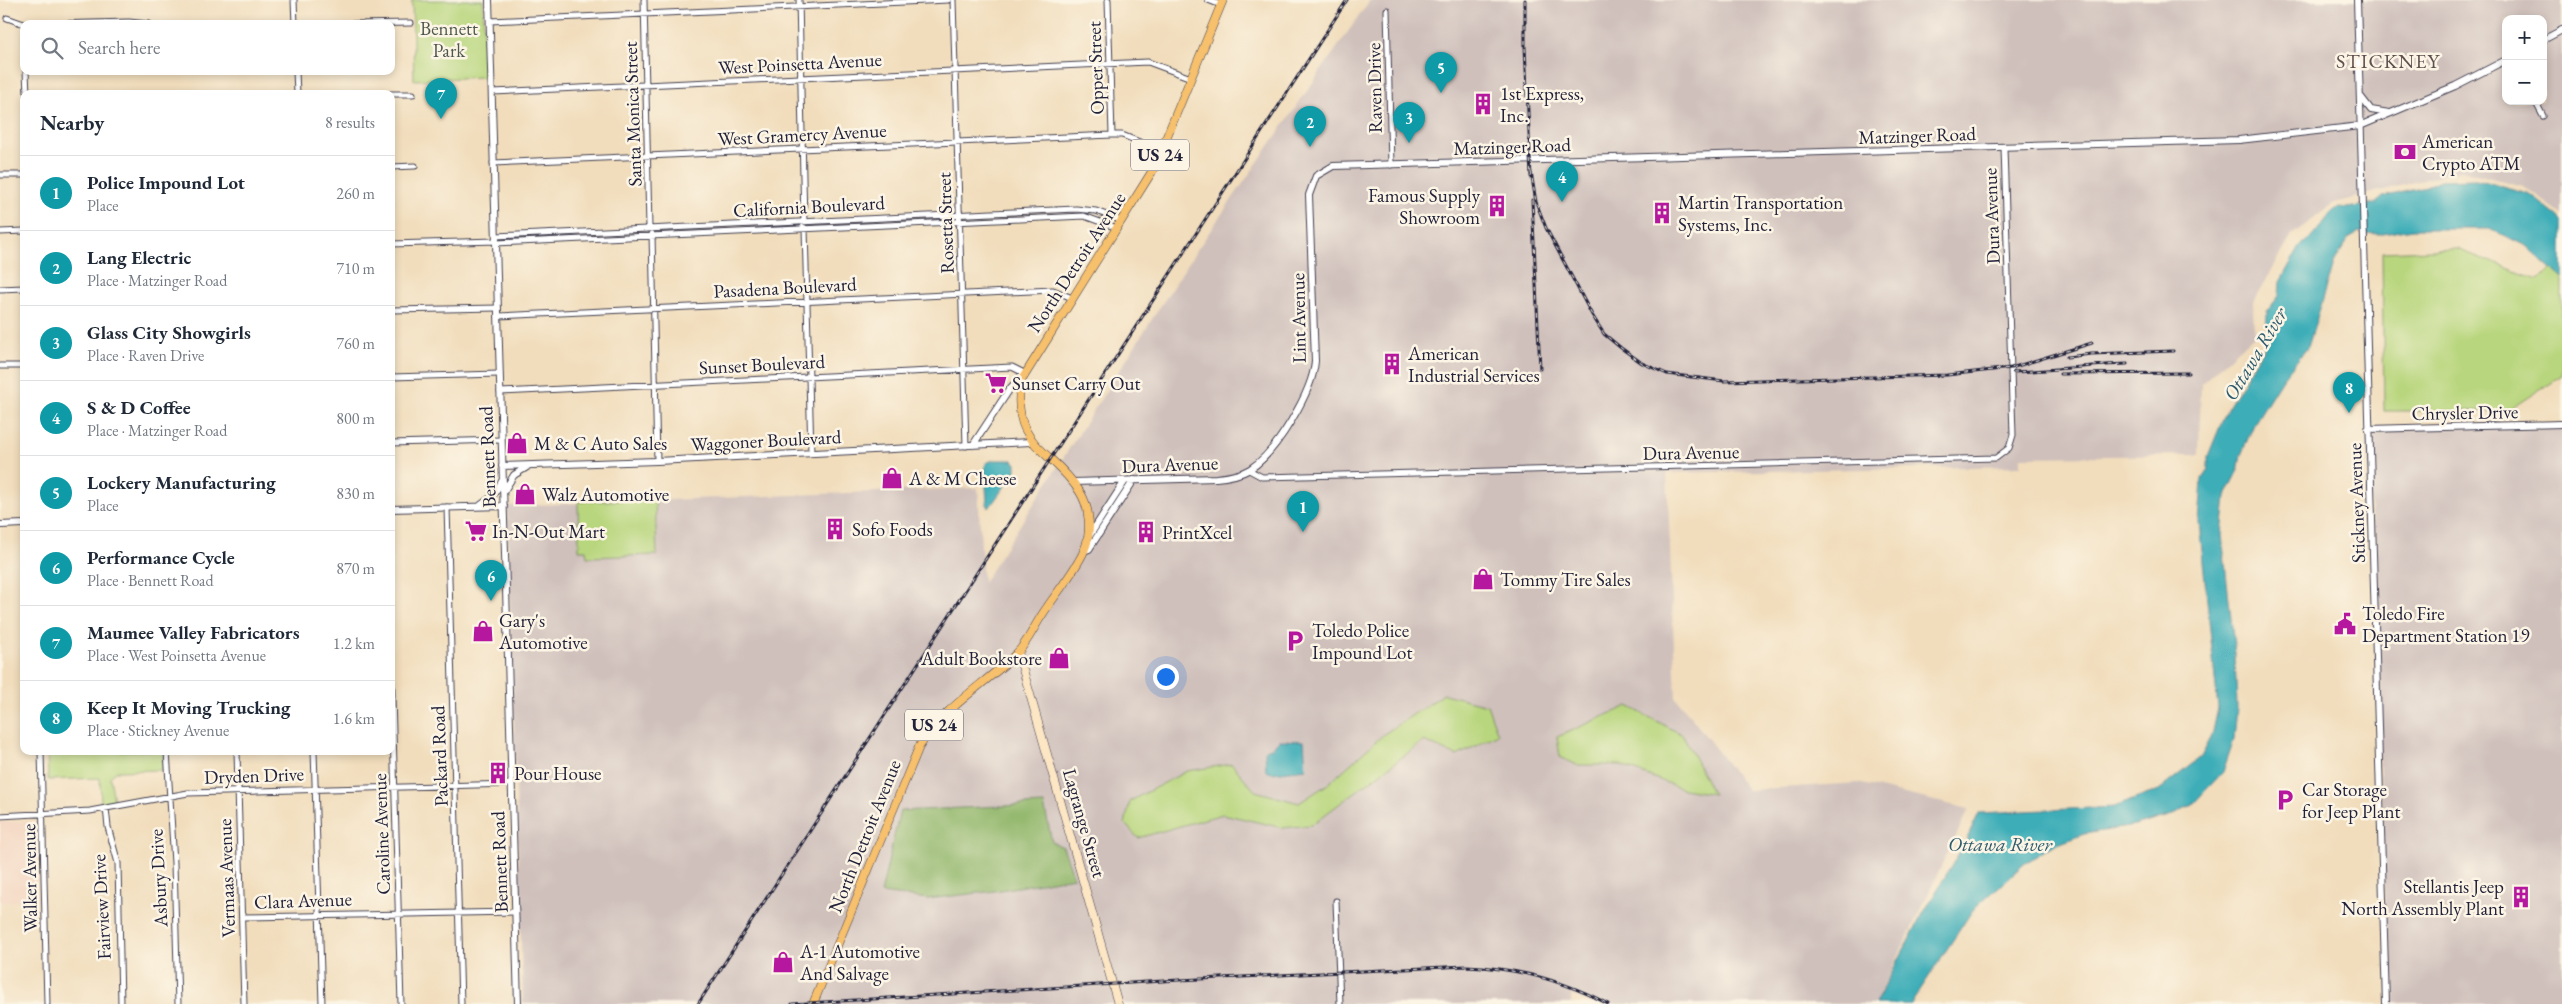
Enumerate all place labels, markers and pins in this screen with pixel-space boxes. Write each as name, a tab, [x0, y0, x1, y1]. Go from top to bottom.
pin: 5	[1425, 52, 1457, 93]
pin: 7	[425, 78, 457, 119]
place label: 1st Express, Inc.	[1500, 81, 1584, 128]
building icon: 1st Express, Inc.	[1470, 91, 1496, 117]
pin: 3	[1393, 102, 1425, 143]
pin: 2	[1294, 106, 1326, 147]
place label: American Crypto ATM	[2421, 129, 2520, 176]
bank icon: American Crypto ATM	[2392, 139, 2418, 165]
pin: 4	[1546, 161, 1578, 202]
place label: Famous Supply Showroom	[1368, 183, 1481, 230]
place label: Martin Transportation Systems, Inc.	[1678, 190, 1843, 237]
building icon: Famous Supply Showroom	[1484, 193, 1510, 219]
building icon: Martin Transportation Systems, Inc.	[1649, 200, 1675, 226]
place label: American Industrial Services	[1407, 341, 1540, 388]
building icon: American Industrial Services	[1379, 351, 1405, 377]
supermarket icon: Sunset Carry Out	[983, 370, 1009, 396]
place label: Sunset Carry Out	[1012, 371, 1141, 396]
pin: 8	[2333, 372, 2365, 413]
shop icon: M & C Auto Sales	[504, 430, 530, 456]
place label: M & C Auto Sales	[534, 431, 667, 456]
shop icon: A & M Cheese	[879, 465, 905, 491]
place label: A & M Cheese	[908, 466, 1016, 491]
shop icon: Walz Automotive	[512, 481, 538, 507]
place label: Walz Automotive	[542, 482, 669, 507]
pin: 1	[1287, 491, 1319, 532]
building icon: Sofo Foods	[822, 516, 848, 542]
place label: Sofo Foods	[852, 517, 933, 542]
supermarket icon: In-N-Out Mart	[463, 518, 489, 544]
place label: In-N-Out Mart	[492, 519, 605, 544]
building icon: PrintXcel	[1133, 519, 1159, 545]
place label: PrintXcel	[1162, 520, 1233, 545]
pin: 6	[475, 560, 507, 601]
shop icon: Tommy Tire Sales	[1470, 566, 1496, 592]
place label: Tommy Tire Sales	[1500, 567, 1631, 592]
place label: Toledo Fire Department Station 19	[2362, 601, 2530, 648]
place label: Gary's Automotive	[498, 608, 588, 655]
public building icon: Toledo Fire Department Station 19	[2332, 611, 2358, 637]
shop icon: Gary's Automotive	[470, 618, 496, 644]
place label: Toledo Police Impound Lot	[1312, 618, 1412, 665]
parking icon: Toledo Police Impound Lot	[1282, 628, 1308, 654]
shop icon: Adult Bookstore	[1046, 645, 1072, 671]
place label: Adult Bookstore	[920, 646, 1042, 671]
building icon: Pour House	[485, 760, 511, 786]
place label: Pour House	[514, 761, 601, 786]
place label: Car Storage for Jeep Plant	[2302, 777, 2401, 824]
parking icon: Car Storage for Jeep Plant	[2272, 787, 2298, 813]
place label: Stellantis Jeep North Assembly Plant	[2341, 874, 2504, 921]
building icon: Stellantis Jeep North Assembly Plant	[2508, 884, 2534, 910]
place label: A-1 Automotive And Salvage	[799, 939, 920, 986]
shop icon: A-1 Automotive And Salvage	[770, 949, 796, 975]

